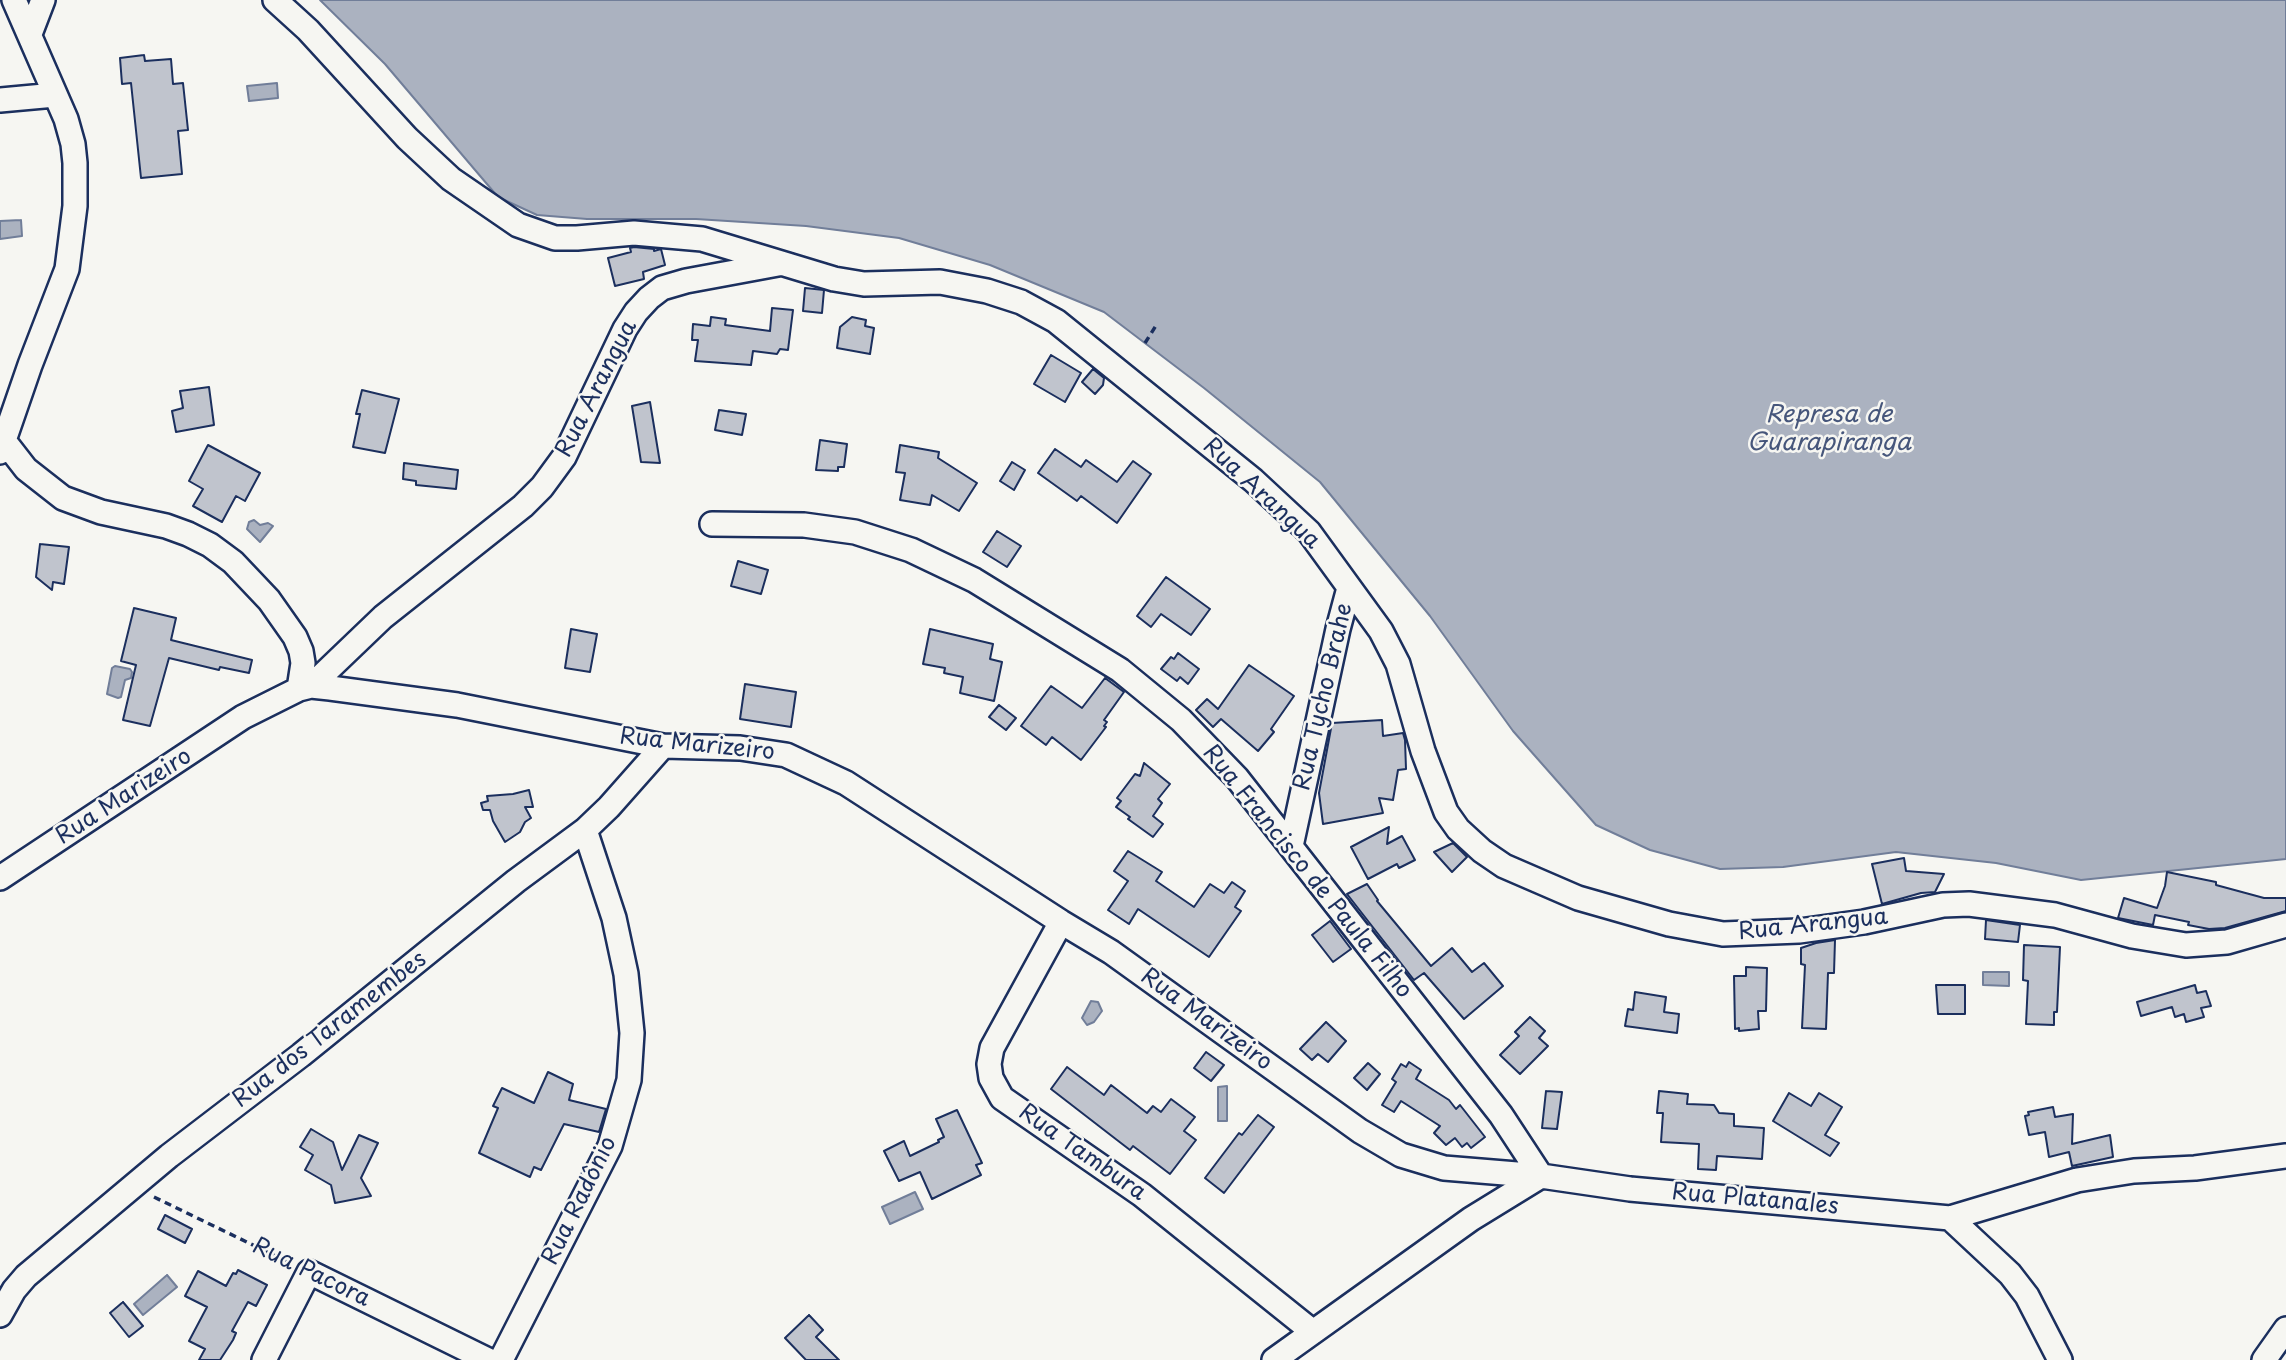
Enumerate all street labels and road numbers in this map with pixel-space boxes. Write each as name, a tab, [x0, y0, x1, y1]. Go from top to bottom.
street label: Rua Arangua	[551, 316, 643, 462]
street label: Rua Arangua	[1197, 433, 1325, 555]
street label: Rua Tycho Brahe	[1289, 601, 1359, 793]
street label: Rua Marizeiro	[618, 723, 776, 767]
street label: Rua Francisco de Paula Filho	[1196, 740, 1418, 1004]
street label: Rua Marizeiro	[51, 743, 197, 851]
street label: Rua Arangua	[1737, 903, 1889, 947]
street label: Rua dos Taramembes	[228, 946, 432, 1114]
street label: Rua Marizeiro	[1135, 963, 1277, 1077]
street label: Rua Tambura	[1013, 1099, 1151, 1207]
street label: Rua Radônio	[537, 1132, 623, 1270]
street label: Rua Platanales	[1670, 1179, 1840, 1221]
street label: Rua Pacora	[248, 1233, 374, 1313]

